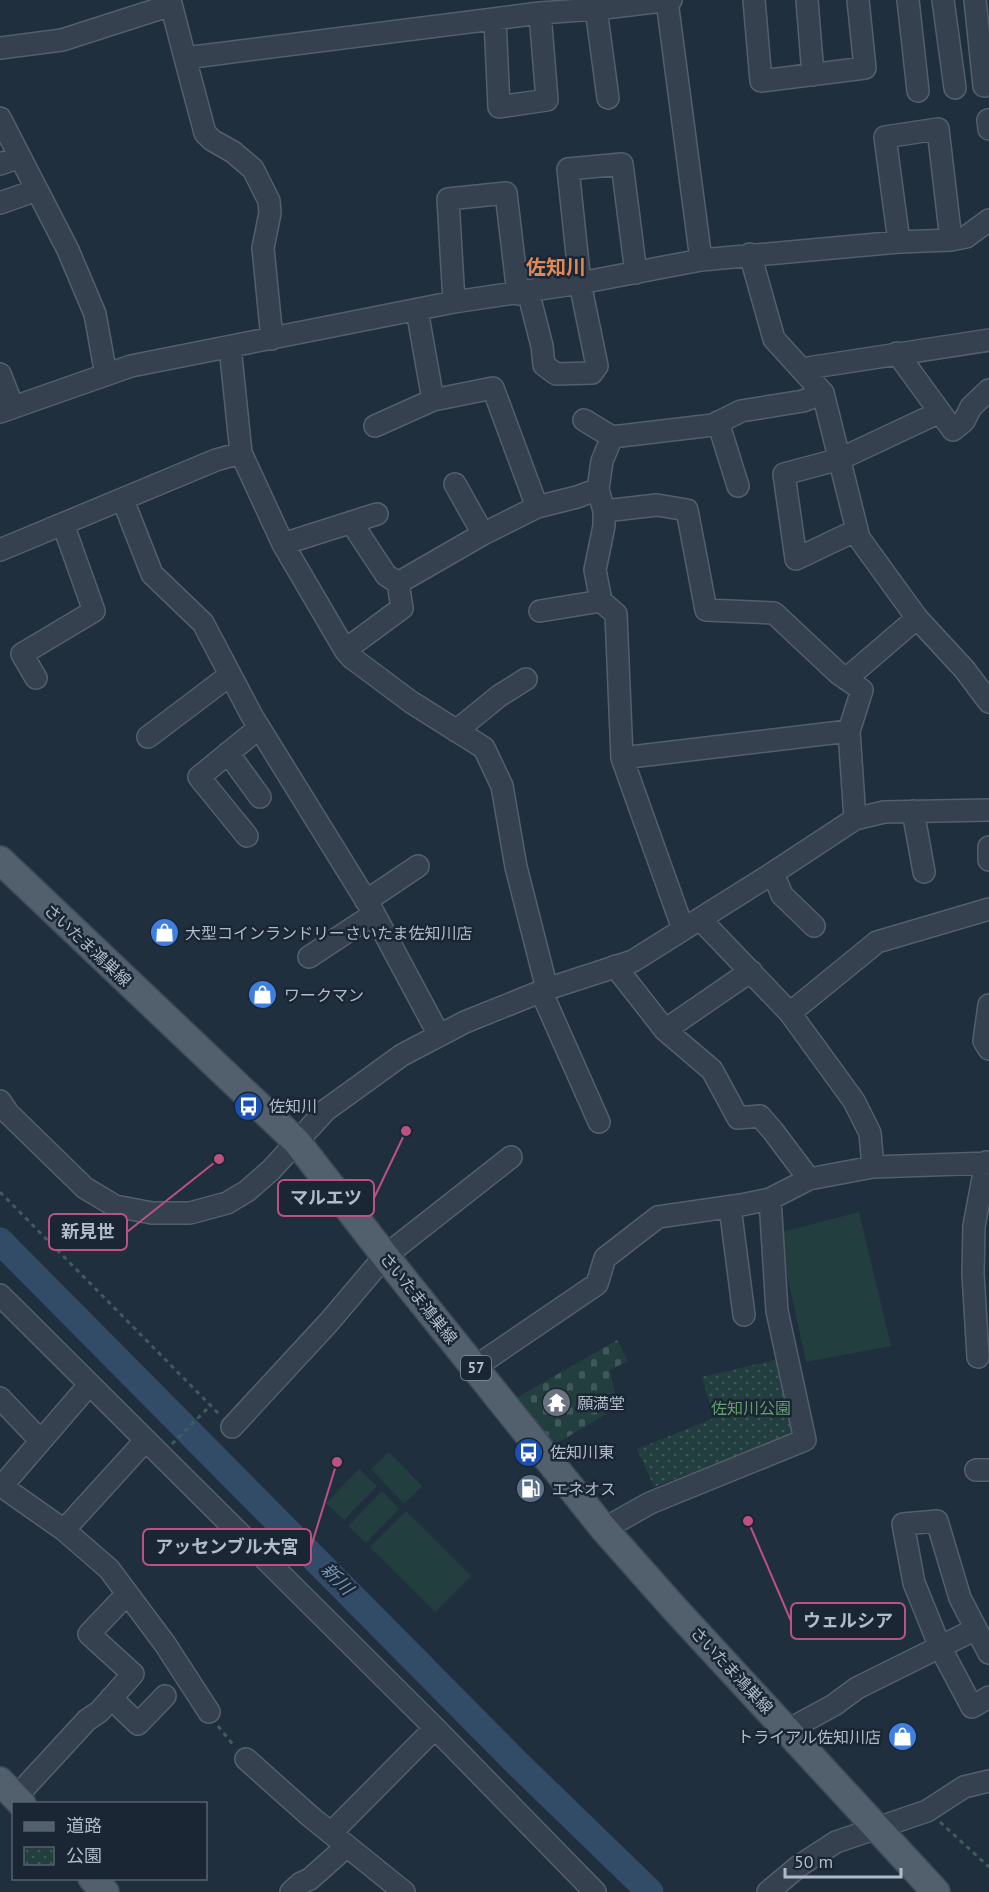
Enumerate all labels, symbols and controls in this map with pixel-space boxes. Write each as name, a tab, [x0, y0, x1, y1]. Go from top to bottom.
district label: 佐知川	[526, 254, 586, 280]
street label: さいたま鴻巣線	[40, 900, 136, 990]
shop icon: 大型コインランドリーさいたま佐知川店	[148, 917, 180, 949]
place label: 大型コインランドリーさいたま佐知川店	[185, 923, 473, 943]
shop icon: ワークマン	[247, 979, 279, 1011]
place label: ワークマン	[284, 985, 364, 1005]
bus stop icon: 佐知川	[232, 1090, 264, 1122]
place label: 佐知川	[269, 1096, 317, 1116]
callout: マルエツ	[278, 1180, 374, 1216]
text: マルエツ	[290, 1186, 362, 1209]
callout: 新見世	[49, 1214, 127, 1250]
text: 新見世	[61, 1220, 115, 1243]
street label: さいたま鴻巣線	[376, 1248, 462, 1348]
road number: 57	[461, 1356, 491, 1380]
temple icon: 願満堂	[540, 1387, 572, 1419]
place label: 願満堂	[577, 1393, 625, 1413]
park label: 佐知川公園	[711, 1398, 791, 1418]
bus stop icon: 佐知川東	[513, 1436, 545, 1468]
place label: 佐知川東	[550, 1442, 614, 1462]
fuel station icon: エネオス	[515, 1473, 547, 1505]
place label: エネオス	[552, 1479, 616, 1499]
callout: アッセンブル大宮	[143, 1529, 311, 1565]
text: アッセンブル大宮	[155, 1535, 299, 1558]
water label: 新川	[316, 1558, 360, 1601]
callout: ウェルシア	[791, 1603, 905, 1639]
text: ウェルシア	[803, 1609, 893, 1632]
street label: さいたま鴻巣線	[687, 1622, 777, 1718]
shop icon: トライアル佐知川店	[886, 1721, 918, 1753]
place label: トライアル佐知川店	[737, 1727, 881, 1747]
legend	[12, 1802, 207, 1880]
text: 道路	[66, 1814, 102, 1837]
scale bar	[785, 1841, 900, 1879]
text: 公園	[66, 1844, 102, 1867]
text: 50 m	[794, 1850, 833, 1873]

